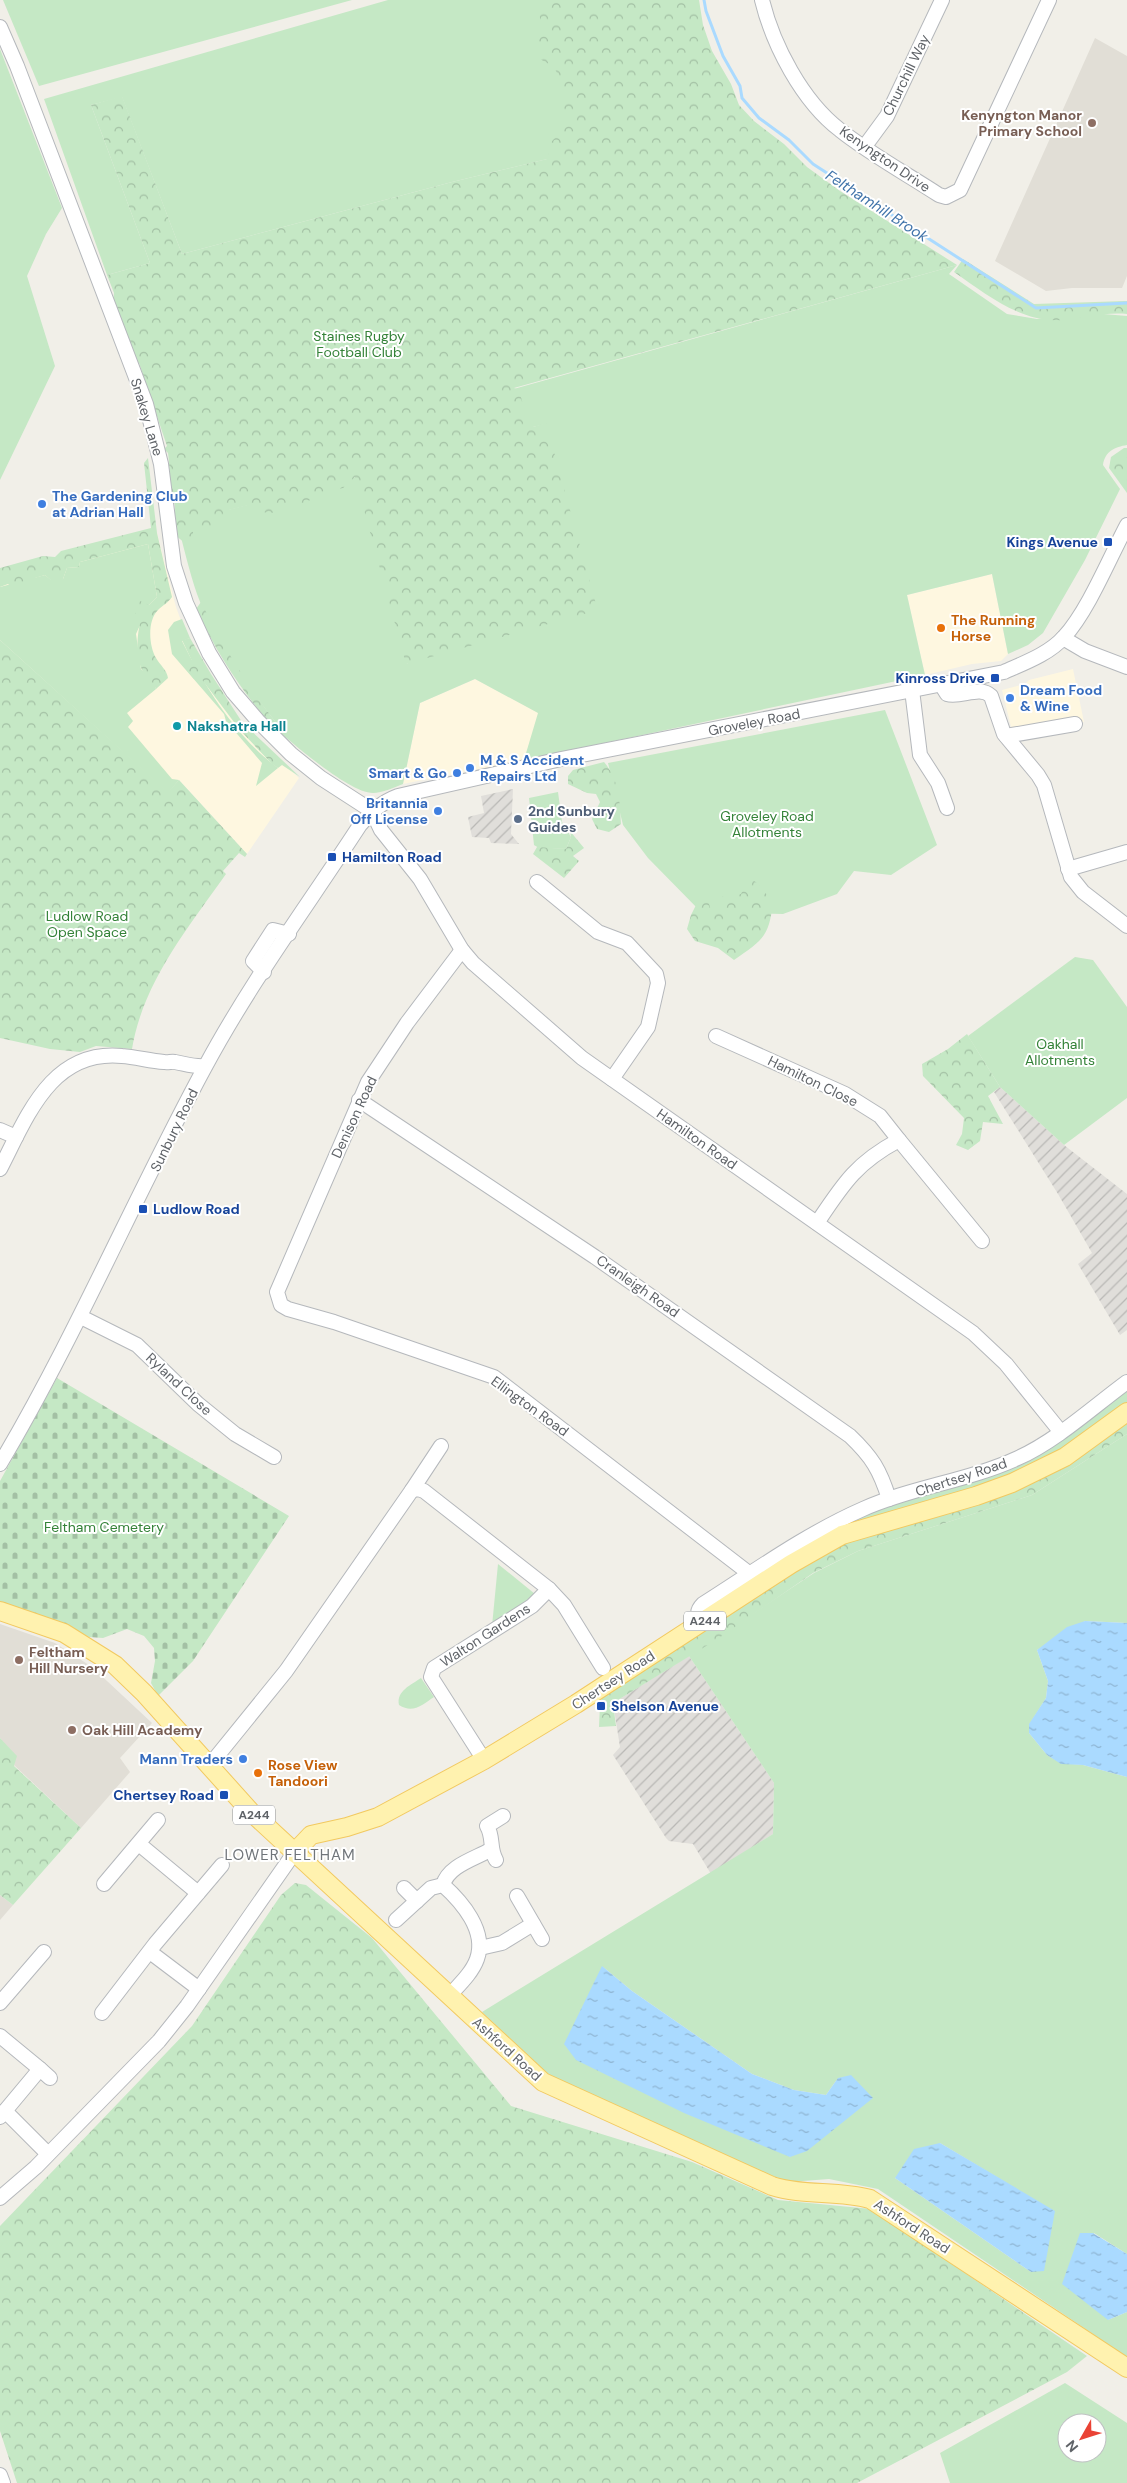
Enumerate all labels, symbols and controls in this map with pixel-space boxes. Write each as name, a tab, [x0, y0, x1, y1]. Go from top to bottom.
street label: Churchill Way	[879, 31, 934, 119]
place label: Kenyngton Manor Primary School	[961, 106, 1082, 140]
marker: Kenyngton Manor Primary School	[1086, 117, 1098, 129]
street label: Kenyngton Drive	[836, 122, 934, 196]
water label: Felthamhill Brook	[822, 165, 932, 247]
park label: Staines Rugby Football Club	[313, 327, 405, 361]
street label: Snakey Lane	[127, 376, 167, 458]
place label: The Gardening Club at Adrian Hall	[52, 487, 188, 521]
marker: The Gardening Club at Adrian Hall	[36, 498, 48, 510]
place label: Kings Avenue	[1006, 533, 1098, 551]
marker: Kings Avenue	[1102, 536, 1114, 548]
place label: The Running Horse	[951, 611, 1035, 645]
marker: The Running Horse	[935, 622, 947, 634]
place label: Kinross Drive	[896, 669, 985, 687]
marker: Kinross Drive	[989, 672, 1001, 684]
place label: Dream Food & Wine	[1020, 681, 1102, 715]
marker: Dream Food & Wine	[1004, 692, 1016, 704]
street label: Groveley Road	[706, 704, 802, 740]
place label: Nakshatra Hall	[187, 717, 286, 735]
marker: Nakshatra Hall	[171, 720, 183, 732]
place label: M & S Accident Repairs Ltd	[480, 751, 584, 785]
marker: M & S Accident Repairs Ltd	[464, 762, 476, 774]
place label: Smart & Go	[368, 764, 447, 782]
marker: Smart & Go	[451, 767, 463, 779]
place label: Britannia Off License	[350, 794, 428, 828]
place label: 2nd Sunbury Guides	[528, 802, 615, 836]
marker: Britannia Off License	[432, 805, 444, 817]
park label: Groveley Road Allotments	[720, 807, 814, 841]
marker: 2nd Sunbury Guides	[512, 813, 524, 825]
place label: Hamilton Road	[342, 848, 442, 866]
marker: Hamilton Road	[326, 851, 338, 863]
park label: Ludlow Road Open Space	[46, 907, 128, 941]
park label: Oakhall Allotments	[1025, 1035, 1095, 1069]
street label: Hamilton Close	[765, 1051, 861, 1111]
street label: Denison Road	[327, 1073, 381, 1161]
street label: Sunbury Road	[146, 1085, 202, 1175]
street label: Hamilton Road	[653, 1105, 741, 1173]
place label: Ludlow Road	[153, 1200, 240, 1218]
marker: Ludlow Road	[137, 1203, 149, 1215]
street label: Cranleigh Road	[593, 1251, 683, 1321]
street label: Ryland Close	[142, 1349, 216, 1419]
street label: Ellington Road	[488, 1372, 572, 1440]
street label: Chertsey Road	[913, 1454, 1009, 1500]
park label: Feltham Cemetery	[44, 1518, 164, 1536]
street label: Walton Gardens	[437, 1599, 533, 1671]
road number: A244	[684, 1612, 726, 1630]
place label: Feltham Hill Nursery	[29, 1643, 109, 1677]
street label: Chertsey Road	[568, 1646, 658, 1714]
marker: Feltham Hill Nursery	[13, 1654, 25, 1666]
place label: Shelson Avenue	[611, 1697, 719, 1715]
marker: Shelson Avenue	[595, 1700, 607, 1712]
place label: Oak Hill Academy	[82, 1721, 203, 1739]
marker: Oak Hill Academy	[66, 1724, 78, 1736]
place label: Mann Traders	[139, 1750, 233, 1768]
marker: Mann Traders	[237, 1753, 249, 1765]
place label: Rose View Tandoori	[268, 1756, 338, 1790]
marker: Rose View Tandoori	[252, 1767, 264, 1779]
place label: Chertsey Road	[113, 1786, 214, 1804]
marker: Chertsey Road	[218, 1789, 230, 1801]
road number: A244	[233, 1806, 275, 1824]
district label: LOWER FELTHAM	[224, 1845, 356, 1865]
street label: Ashford Road	[469, 2013, 545, 2085]
street label: Ashford Road	[871, 2195, 953, 2257]
north arrow	[1057, 2413, 1107, 2463]
text: N	[1062, 2437, 1082, 2456]

